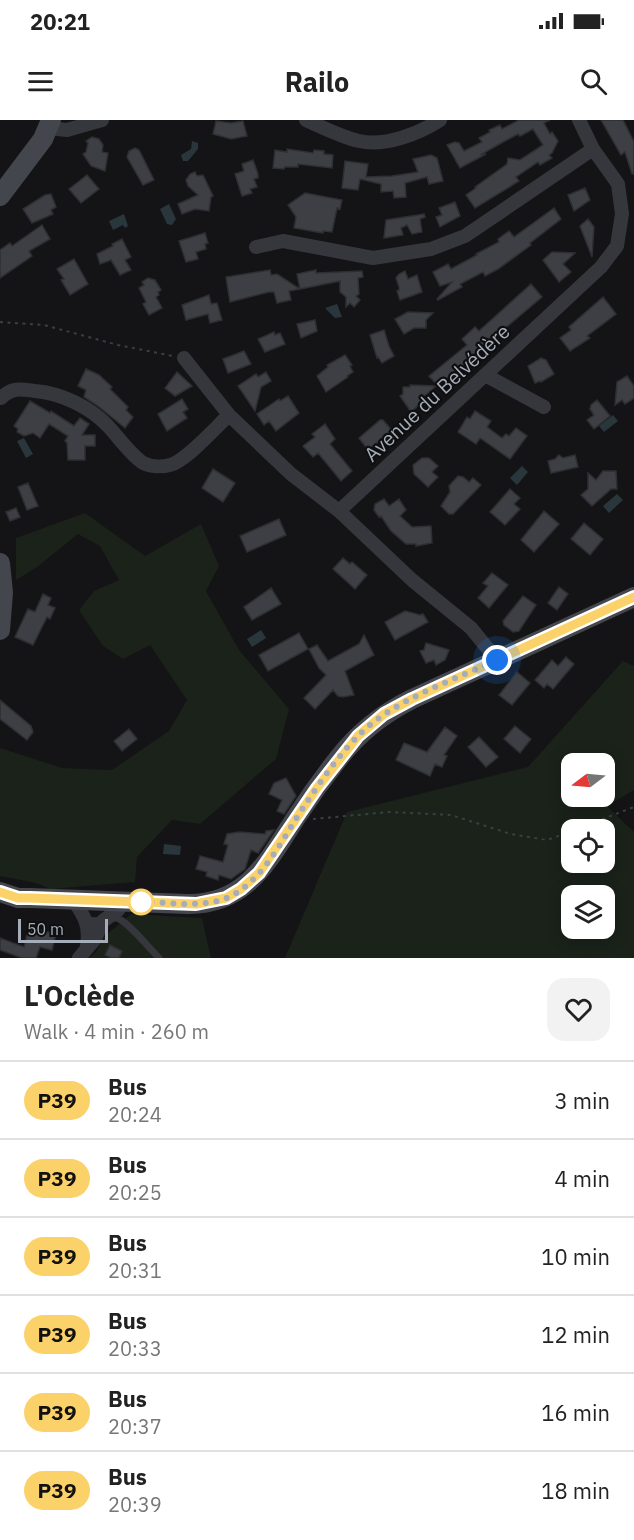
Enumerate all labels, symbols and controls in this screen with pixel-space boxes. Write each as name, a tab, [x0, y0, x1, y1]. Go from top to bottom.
text: 20:21	[30, 7, 90, 36]
text: Railo	[285, 64, 349, 99]
icon: menu	[24, 65, 57, 98]
icon: search	[577, 65, 610, 98]
street label: Avenue du Belvédère	[358, 318, 515, 467]
your location	[482, 645, 512, 675]
north arrow	[561, 753, 615, 807]
map controls	[561, 753, 615, 939]
button: locate	[561, 819, 615, 873]
button: layers	[561, 885, 615, 939]
unlabelled marker	[128, 889, 154, 915]
scale bar	[18, 916, 108, 944]
text: 50 m	[27, 919, 64, 939]
text: L'Oclède	[24, 977, 135, 1014]
button: heart	[547, 978, 610, 1041]
text: Walk · 4 min · 260 m	[24, 1018, 209, 1045]
text: Bus	[108, 1072, 147, 1101]
text: P39	[38, 1086, 76, 1114]
text: 3 min	[554, 1086, 610, 1115]
text: 20:24	[108, 1101, 162, 1128]
text: Bus	[108, 1150, 147, 1179]
text: P39	[38, 1164, 76, 1192]
text: 4 min	[554, 1164, 610, 1193]
text: 20:25	[108, 1179, 162, 1206]
text: Bus	[108, 1228, 147, 1257]
text: P39	[38, 1242, 76, 1270]
text: 10 min	[541, 1242, 610, 1271]
text: 20:31	[108, 1257, 162, 1284]
text: Bus	[108, 1306, 147, 1335]
text: P39	[38, 1320, 76, 1348]
text: 12 min	[541, 1320, 610, 1349]
text: 20:33	[108, 1335, 162, 1362]
text: Bus	[108, 1384, 147, 1413]
text: P39	[38, 1398, 76, 1426]
text: 16 min	[541, 1398, 610, 1427]
text: 20:37	[108, 1413, 162, 1440]
text: Bus	[108, 1462, 147, 1491]
text: P39	[38, 1476, 76, 1504]
text: 18 min	[541, 1476, 610, 1505]
text: 20:39	[108, 1491, 162, 1518]

